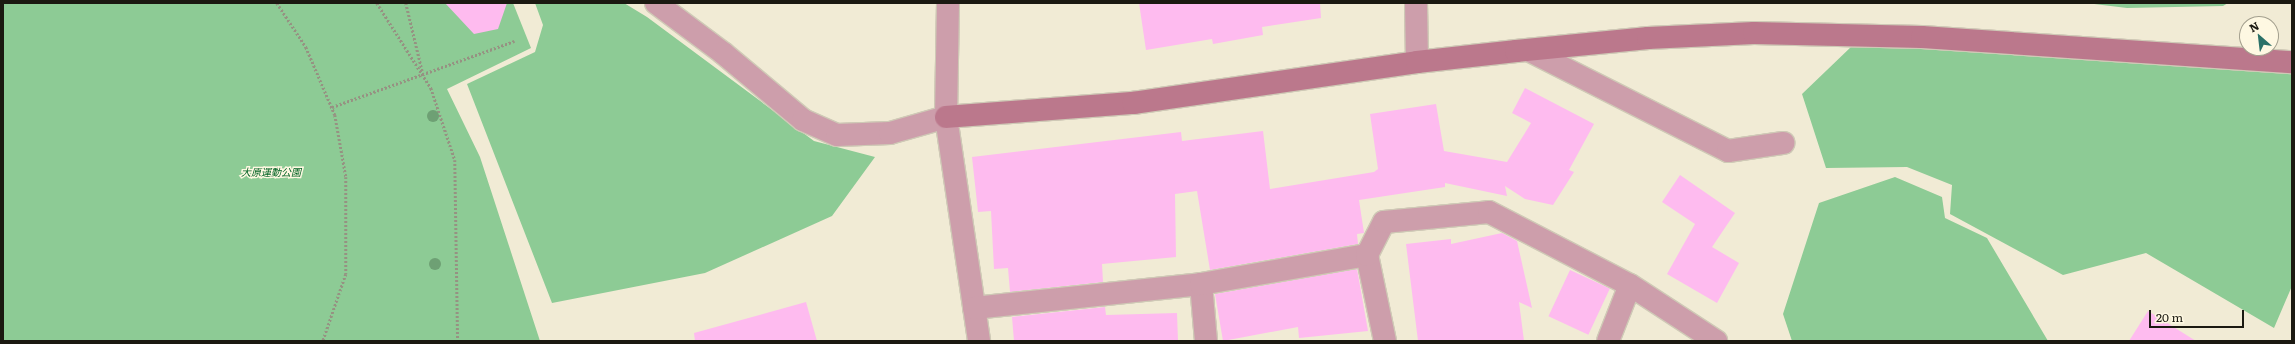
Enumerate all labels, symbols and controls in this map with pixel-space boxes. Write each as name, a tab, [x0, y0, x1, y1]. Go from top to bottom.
north arrow	[2239, 16, 2279, 56]
text: N	[2246, 17, 2262, 36]
park label: 大原運動公園	[241, 166, 301, 178]
scale bar	[2151, 302, 2246, 328]
text: 20 m	[2156, 308, 2183, 326]

